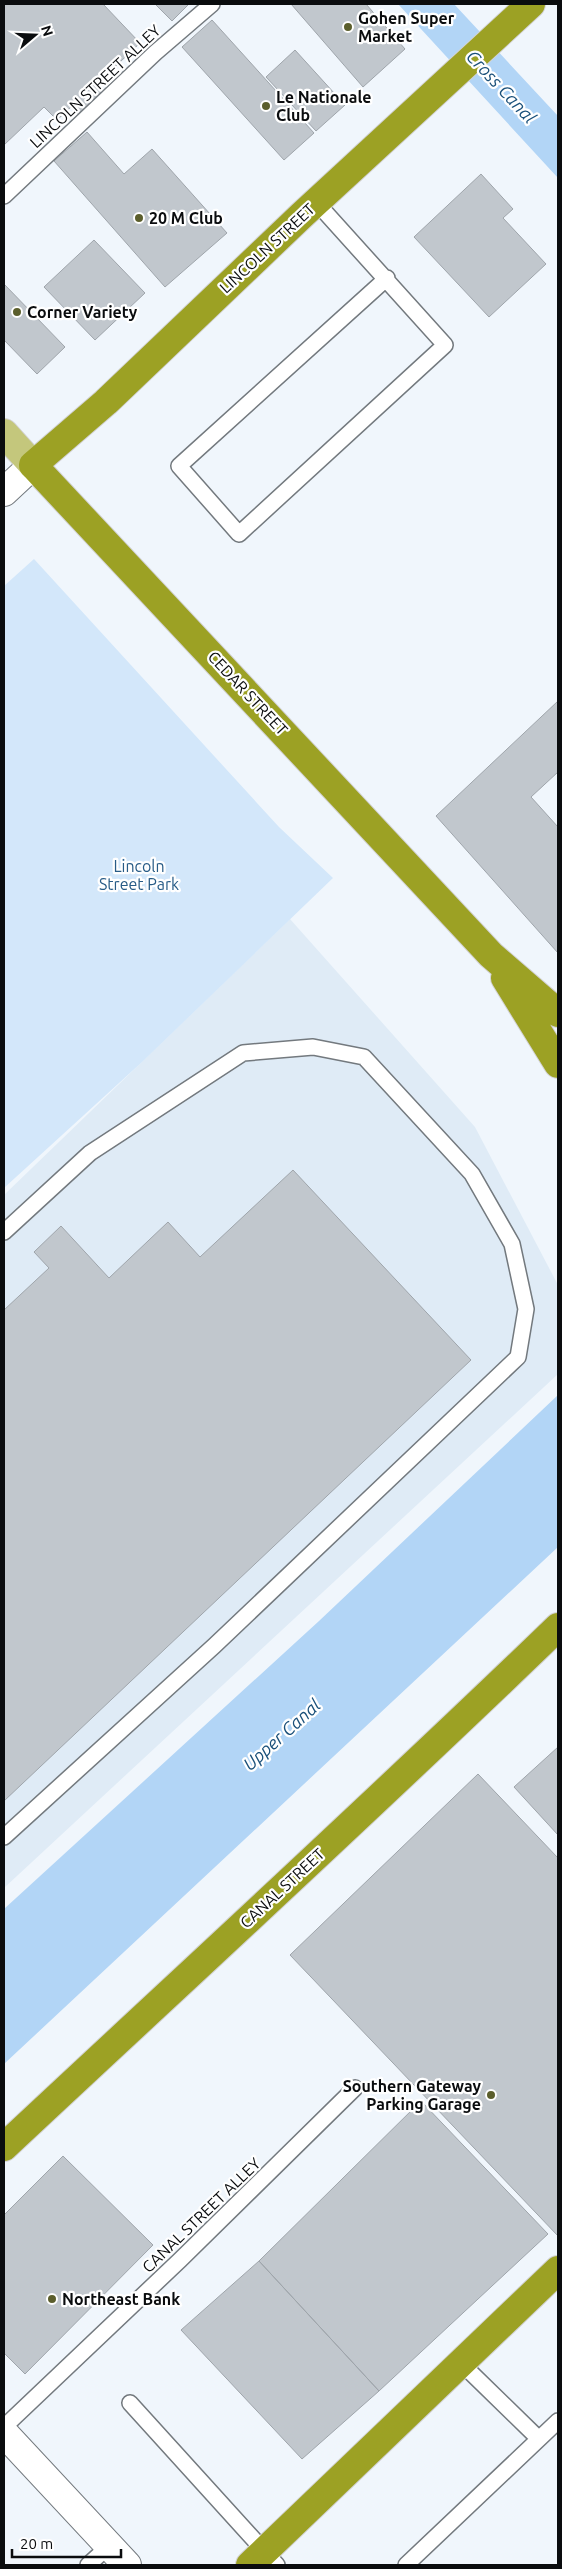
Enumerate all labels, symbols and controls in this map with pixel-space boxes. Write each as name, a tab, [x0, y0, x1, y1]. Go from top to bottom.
place label: Gohen Super Market	[358, 9, 455, 45]
north arrow	[10, 10, 60, 60]
street label: LINCOLN STREET ALLEY	[26, 20, 164, 152]
marker: Gohen Super Market	[342, 21, 354, 33]
water label: Cross Canal	[463, 46, 541, 127]
place label: Le Nationale Club	[276, 88, 372, 124]
marker: Le Nationale Club	[260, 100, 272, 112]
street label: LINCOLN STREET	[216, 199, 318, 297]
place label: 20 M Club	[149, 209, 223, 227]
marker: 20 M Club	[133, 212, 145, 224]
place label: Corner Variety	[27, 303, 138, 321]
marker: Corner Variety	[11, 306, 23, 318]
street label: CEDAR STREET	[205, 647, 291, 739]
park label: Lincoln Street Park	[99, 857, 179, 893]
water label: Upper Canal	[239, 1695, 324, 1774]
street label: CANAL STREET	[236, 1844, 328, 1932]
place label: Southern Gateway Parking Garage	[343, 2077, 481, 2113]
marker: Southern Gateway Parking Garage	[485, 2089, 497, 2101]
street label: CANAL STREET ALLEY	[138, 2154, 264, 2276]
place label: Northeast Bank	[62, 2290, 180, 2308]
marker: Northeast Bank	[46, 2293, 58, 2305]
scale bar	[12, 2526, 121, 2558]
text: 20 m	[20, 2535, 53, 2552]

